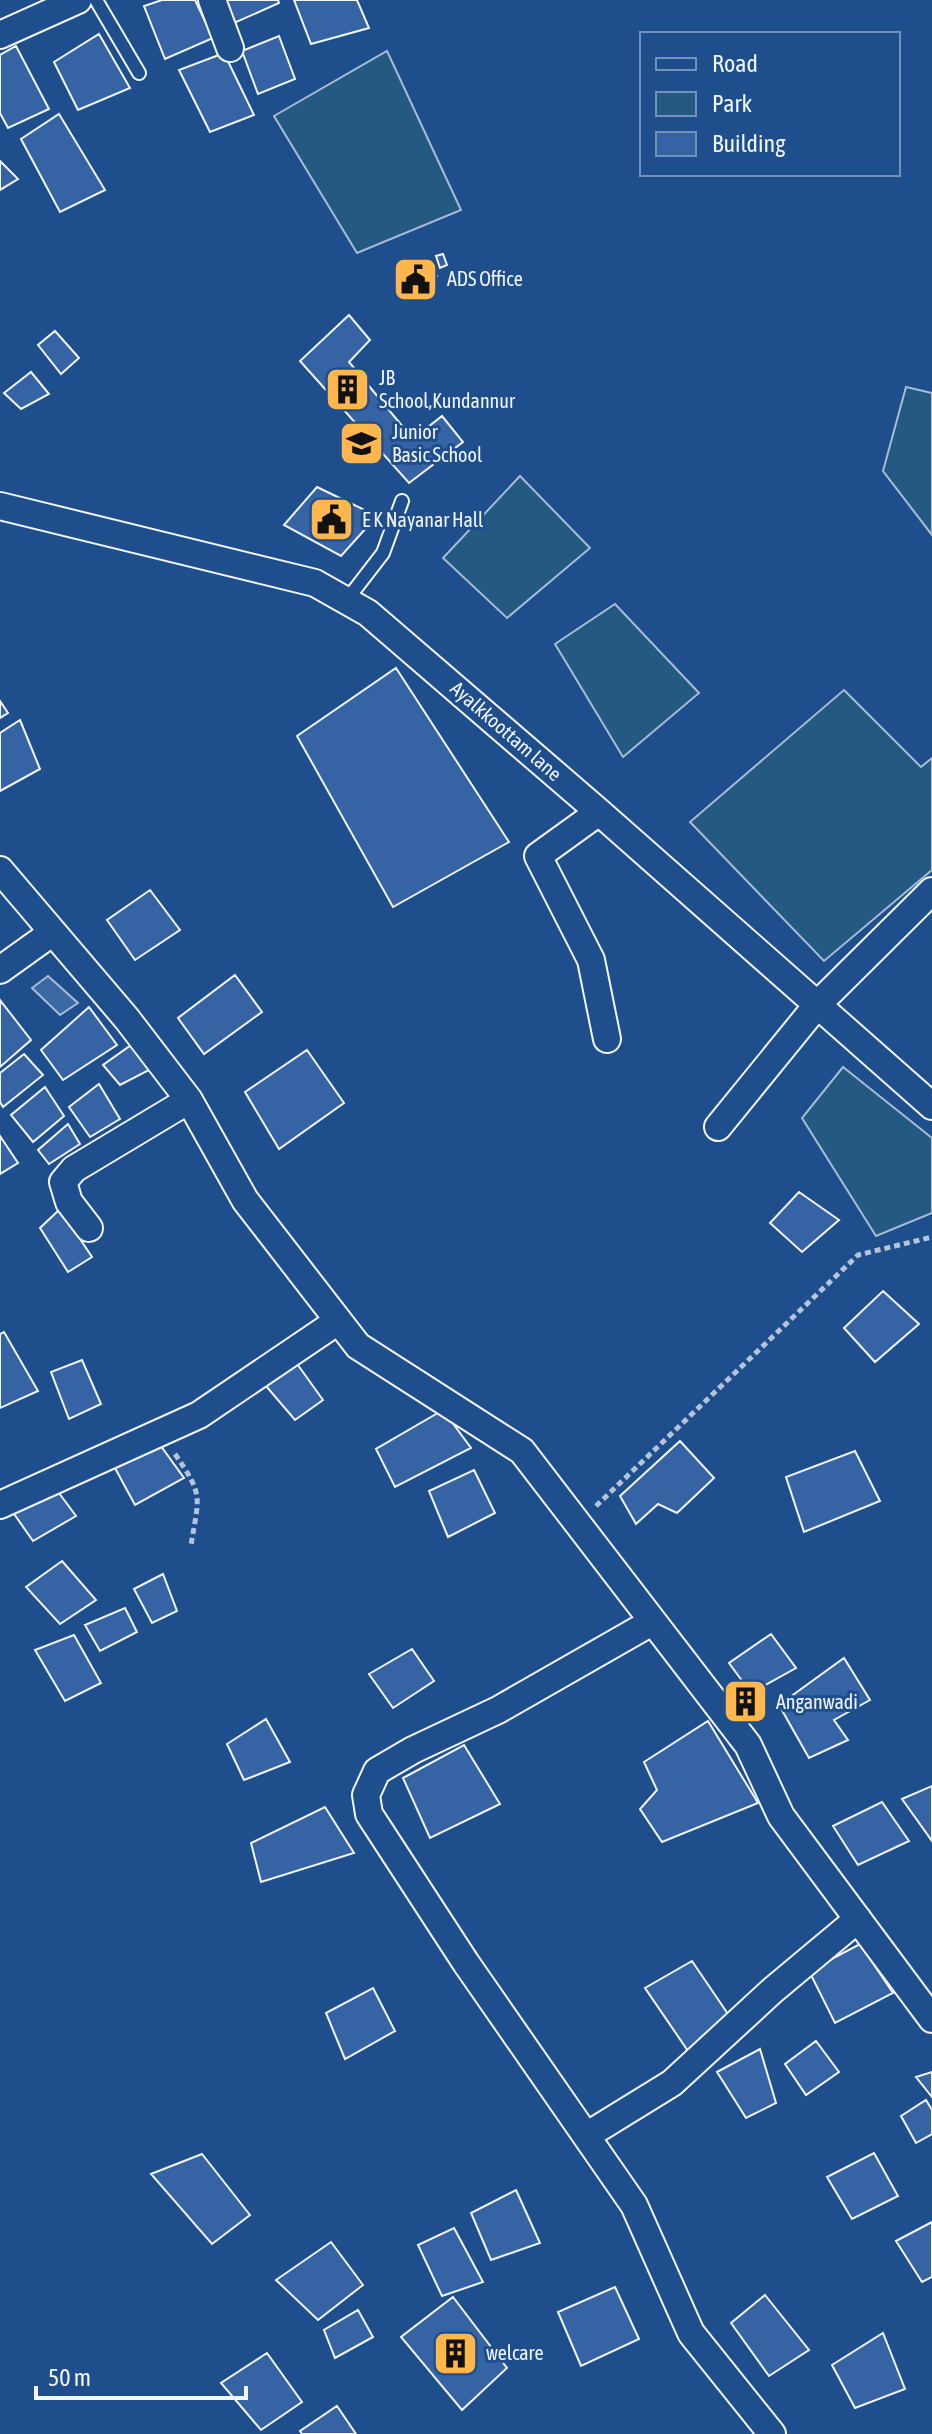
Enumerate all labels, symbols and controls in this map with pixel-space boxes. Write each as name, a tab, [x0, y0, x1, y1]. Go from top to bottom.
legend	[640, 32, 900, 176]
text: Road	[712, 50, 758, 77]
text: Park	[712, 90, 753, 117]
text: Building	[712, 130, 786, 157]
public building icon: ADS Office	[392, 255, 440, 303]
place label: ADS Office	[447, 267, 523, 290]
building icon: JB School,Kundannur	[324, 365, 372, 413]
place label: JB School,Kundannur	[379, 366, 516, 412]
school or university icon: Junior Basic School	[337, 419, 385, 467]
place label: Junior Basic School	[392, 420, 483, 466]
public building icon: E K Nayanar Hall	[307, 496, 355, 544]
place label: E K Nayanar Hall	[362, 508, 484, 531]
street label: Ayalkkoottam lane	[446, 676, 567, 785]
building icon: Anganwadi	[721, 1678, 769, 1726]
place label: Anganwadi	[776, 1690, 858, 1713]
building icon: welcare	[431, 2329, 479, 2377]
place label: welcare	[486, 2341, 544, 2364]
scale bar	[36, 2350, 246, 2400]
text: 50 m	[48, 2364, 91, 2391]

